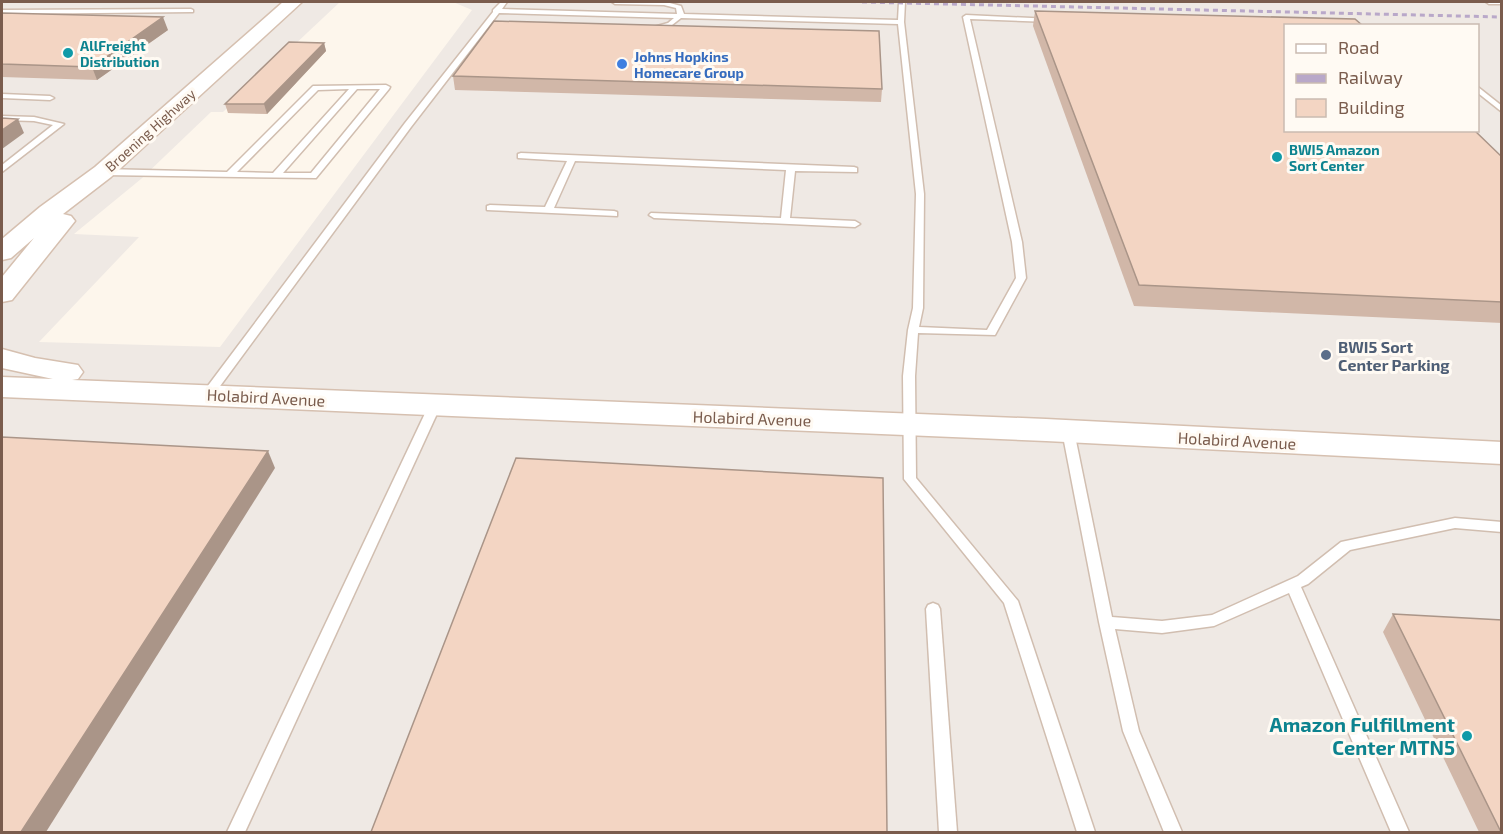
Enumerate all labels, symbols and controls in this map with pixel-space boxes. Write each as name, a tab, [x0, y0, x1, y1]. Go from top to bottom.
legend	[1284, 24, 1479, 132]
text: Road	[1338, 36, 1379, 58]
place label: AllFreight Distribution	[80, 37, 159, 70]
marker: AllFreight Distribution	[61, 46, 75, 60]
place label: Johns Hopkins Homecare Group	[634, 48, 744, 81]
marker: Johns Hopkins Homecare Group	[615, 57, 629, 71]
text: Railway	[1338, 66, 1403, 88]
street label: Broening Highway	[101, 85, 199, 175]
text: Building	[1338, 96, 1405, 118]
place label: BWI5 Amazon Sort Center	[1289, 141, 1380, 174]
marker: BWI5 Amazon Sort Center	[1270, 150, 1284, 164]
place label: BWI5 Sort Center Parking	[1338, 337, 1450, 374]
marker: BWI5 Sort Center Parking	[1319, 348, 1333, 362]
street label: Holabird Avenue	[206, 384, 326, 410]
street label: Holabird Avenue	[692, 406, 812, 430]
street label: Holabird Avenue	[1177, 427, 1297, 453]
place label: Amazon Fulfillment Center MTN5	[1270, 712, 1455, 759]
marker: Amazon Fulfillment Center MTN5	[1460, 729, 1474, 743]

